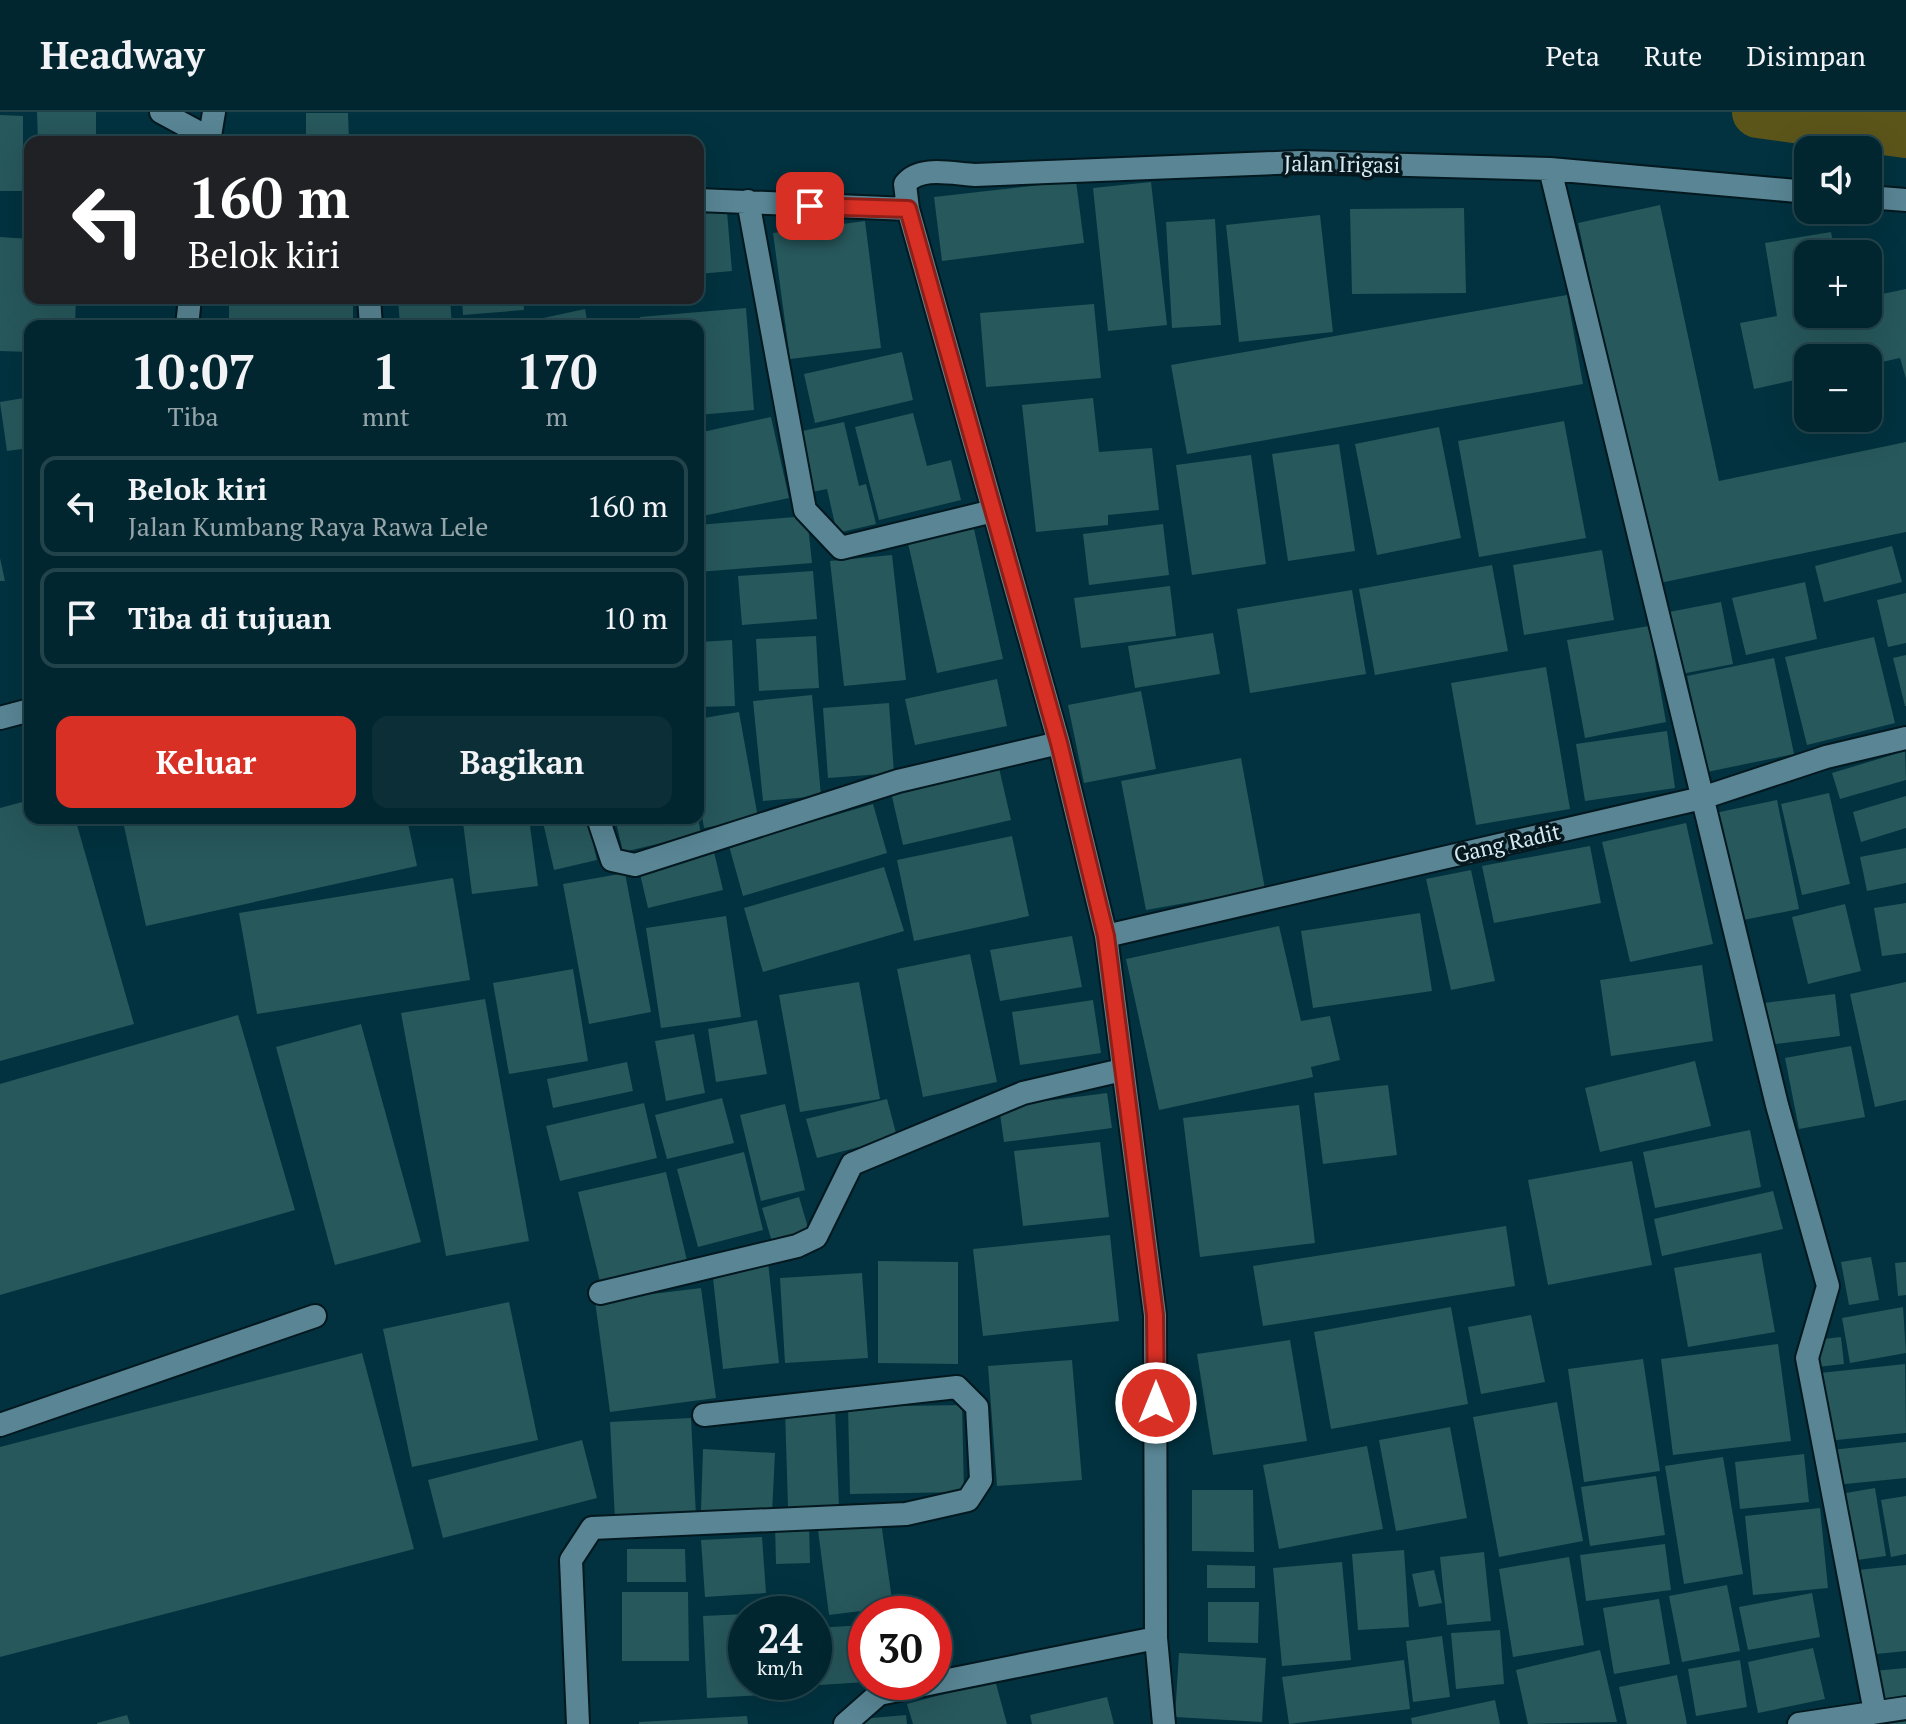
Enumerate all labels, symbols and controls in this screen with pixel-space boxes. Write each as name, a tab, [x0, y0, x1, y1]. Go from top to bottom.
text: Headway	[40, 30, 205, 80]
text: Peta	[1546, 37, 1600, 74]
text: Rute	[1644, 37, 1702, 74]
text: Disimpan	[1746, 37, 1866, 74]
map controls	[1794, 136, 1882, 432]
button: sound	[1794, 136, 1882, 224]
street label: Jalan Irigasi	[1284, 148, 1400, 179]
text: 160 m	[188, 160, 350, 234]
icon: left	[56, 168, 160, 272]
pin	[776, 172, 844, 240]
icon: arrive	[788, 184, 832, 228]
text: Belok kiri	[188, 231, 340, 278]
button: +	[1794, 240, 1882, 328]
text: 10:07	[131, 339, 255, 403]
text: 1	[372, 339, 399, 403]
text: 170	[516, 339, 597, 403]
button: −	[1794, 344, 1882, 432]
text: Tiba	[167, 399, 219, 433]
text: mnt	[362, 399, 410, 433]
text: m	[546, 399, 568, 433]
text: Belok kiri	[128, 469, 267, 509]
icon: left	[60, 484, 104, 528]
text: 160 m	[587, 486, 668, 526]
text: Jalan Kumbang Raya Rawa Lele	[128, 509, 488, 543]
icon: arrive	[60, 596, 104, 640]
text: Tiba di tujuan	[128, 598, 331, 638]
text: 10 m	[603, 598, 668, 638]
button: Keluar	[56, 716, 356, 808]
button: Bagikan	[372, 716, 672, 808]
street label: Gang Radit	[1451, 816, 1563, 869]
position arrow	[1114, 1361, 1198, 1445]
speed limit sign: 30	[848, 1596, 952, 1700]
text: 24	[757, 1611, 803, 1664]
text: km/h	[757, 1654, 803, 1681]

